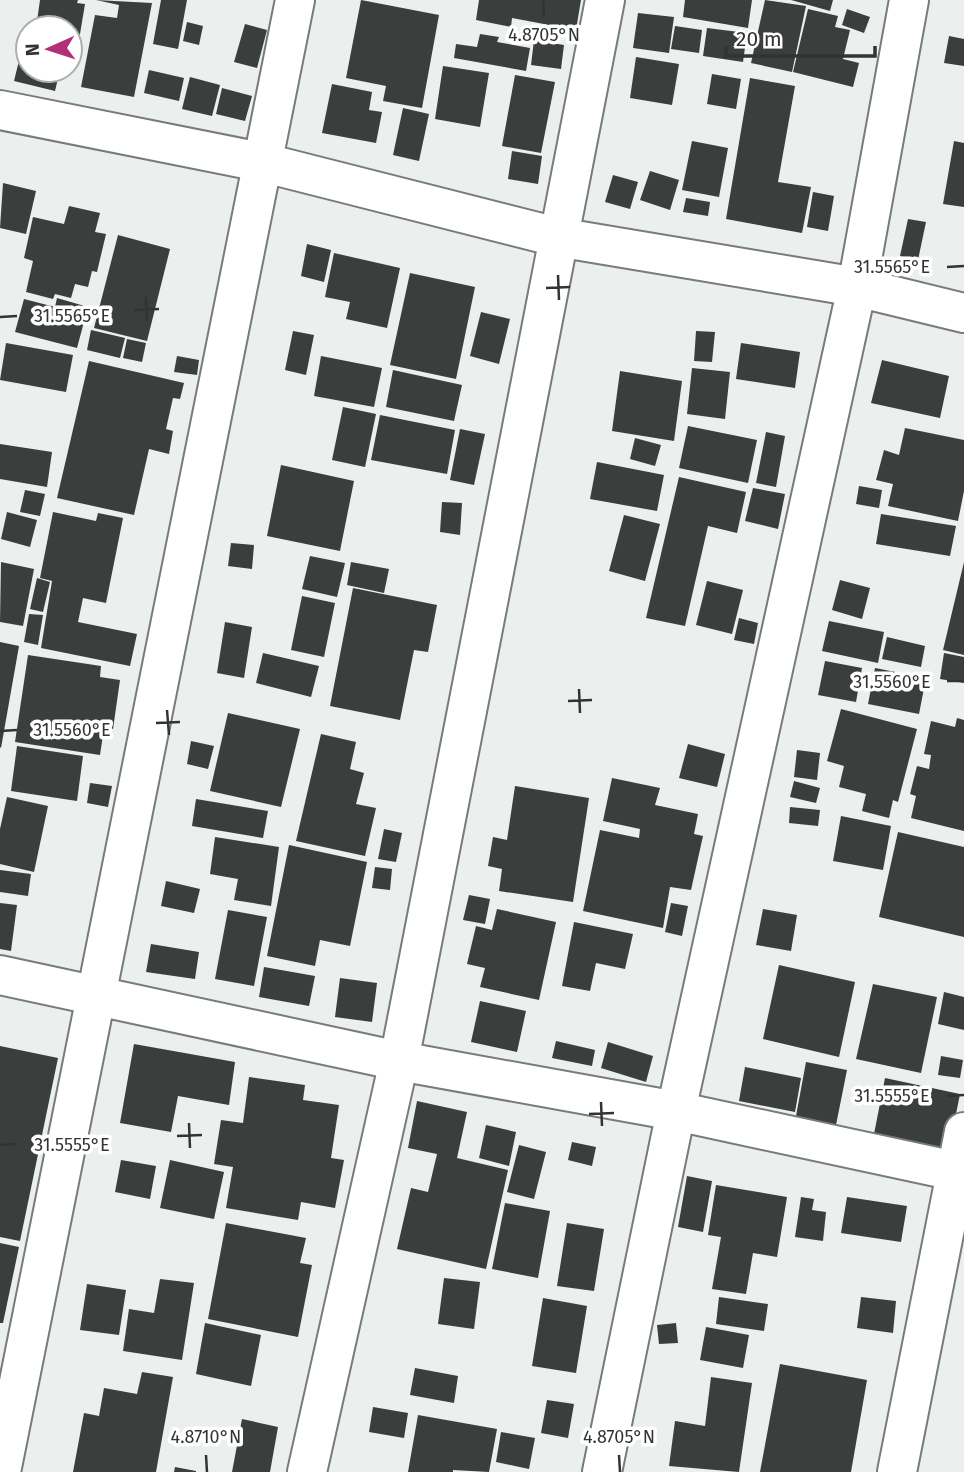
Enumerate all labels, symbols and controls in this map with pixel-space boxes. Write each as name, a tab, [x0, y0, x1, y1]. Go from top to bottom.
north arrow	[14, 14, 84, 84]
scale bar	[726, 14, 875, 58]
text: 4.8705°N	[508, 24, 580, 46]
text: 20 m	[736, 26, 782, 52]
text: N	[21, 43, 44, 57]
text: 31.5565°E	[854, 256, 930, 278]
text: 31.5565°E	[34, 305, 110, 327]
text: 31.5560°E	[853, 671, 931, 693]
text: 31.5560°E	[33, 719, 111, 741]
text: 31.5555°E	[854, 1085, 930, 1107]
text: 31.5555°E	[34, 1134, 110, 1156]
text: 4.8710°N	[171, 1426, 241, 1448]
text: 4.8705°N	[583, 1426, 655, 1448]

